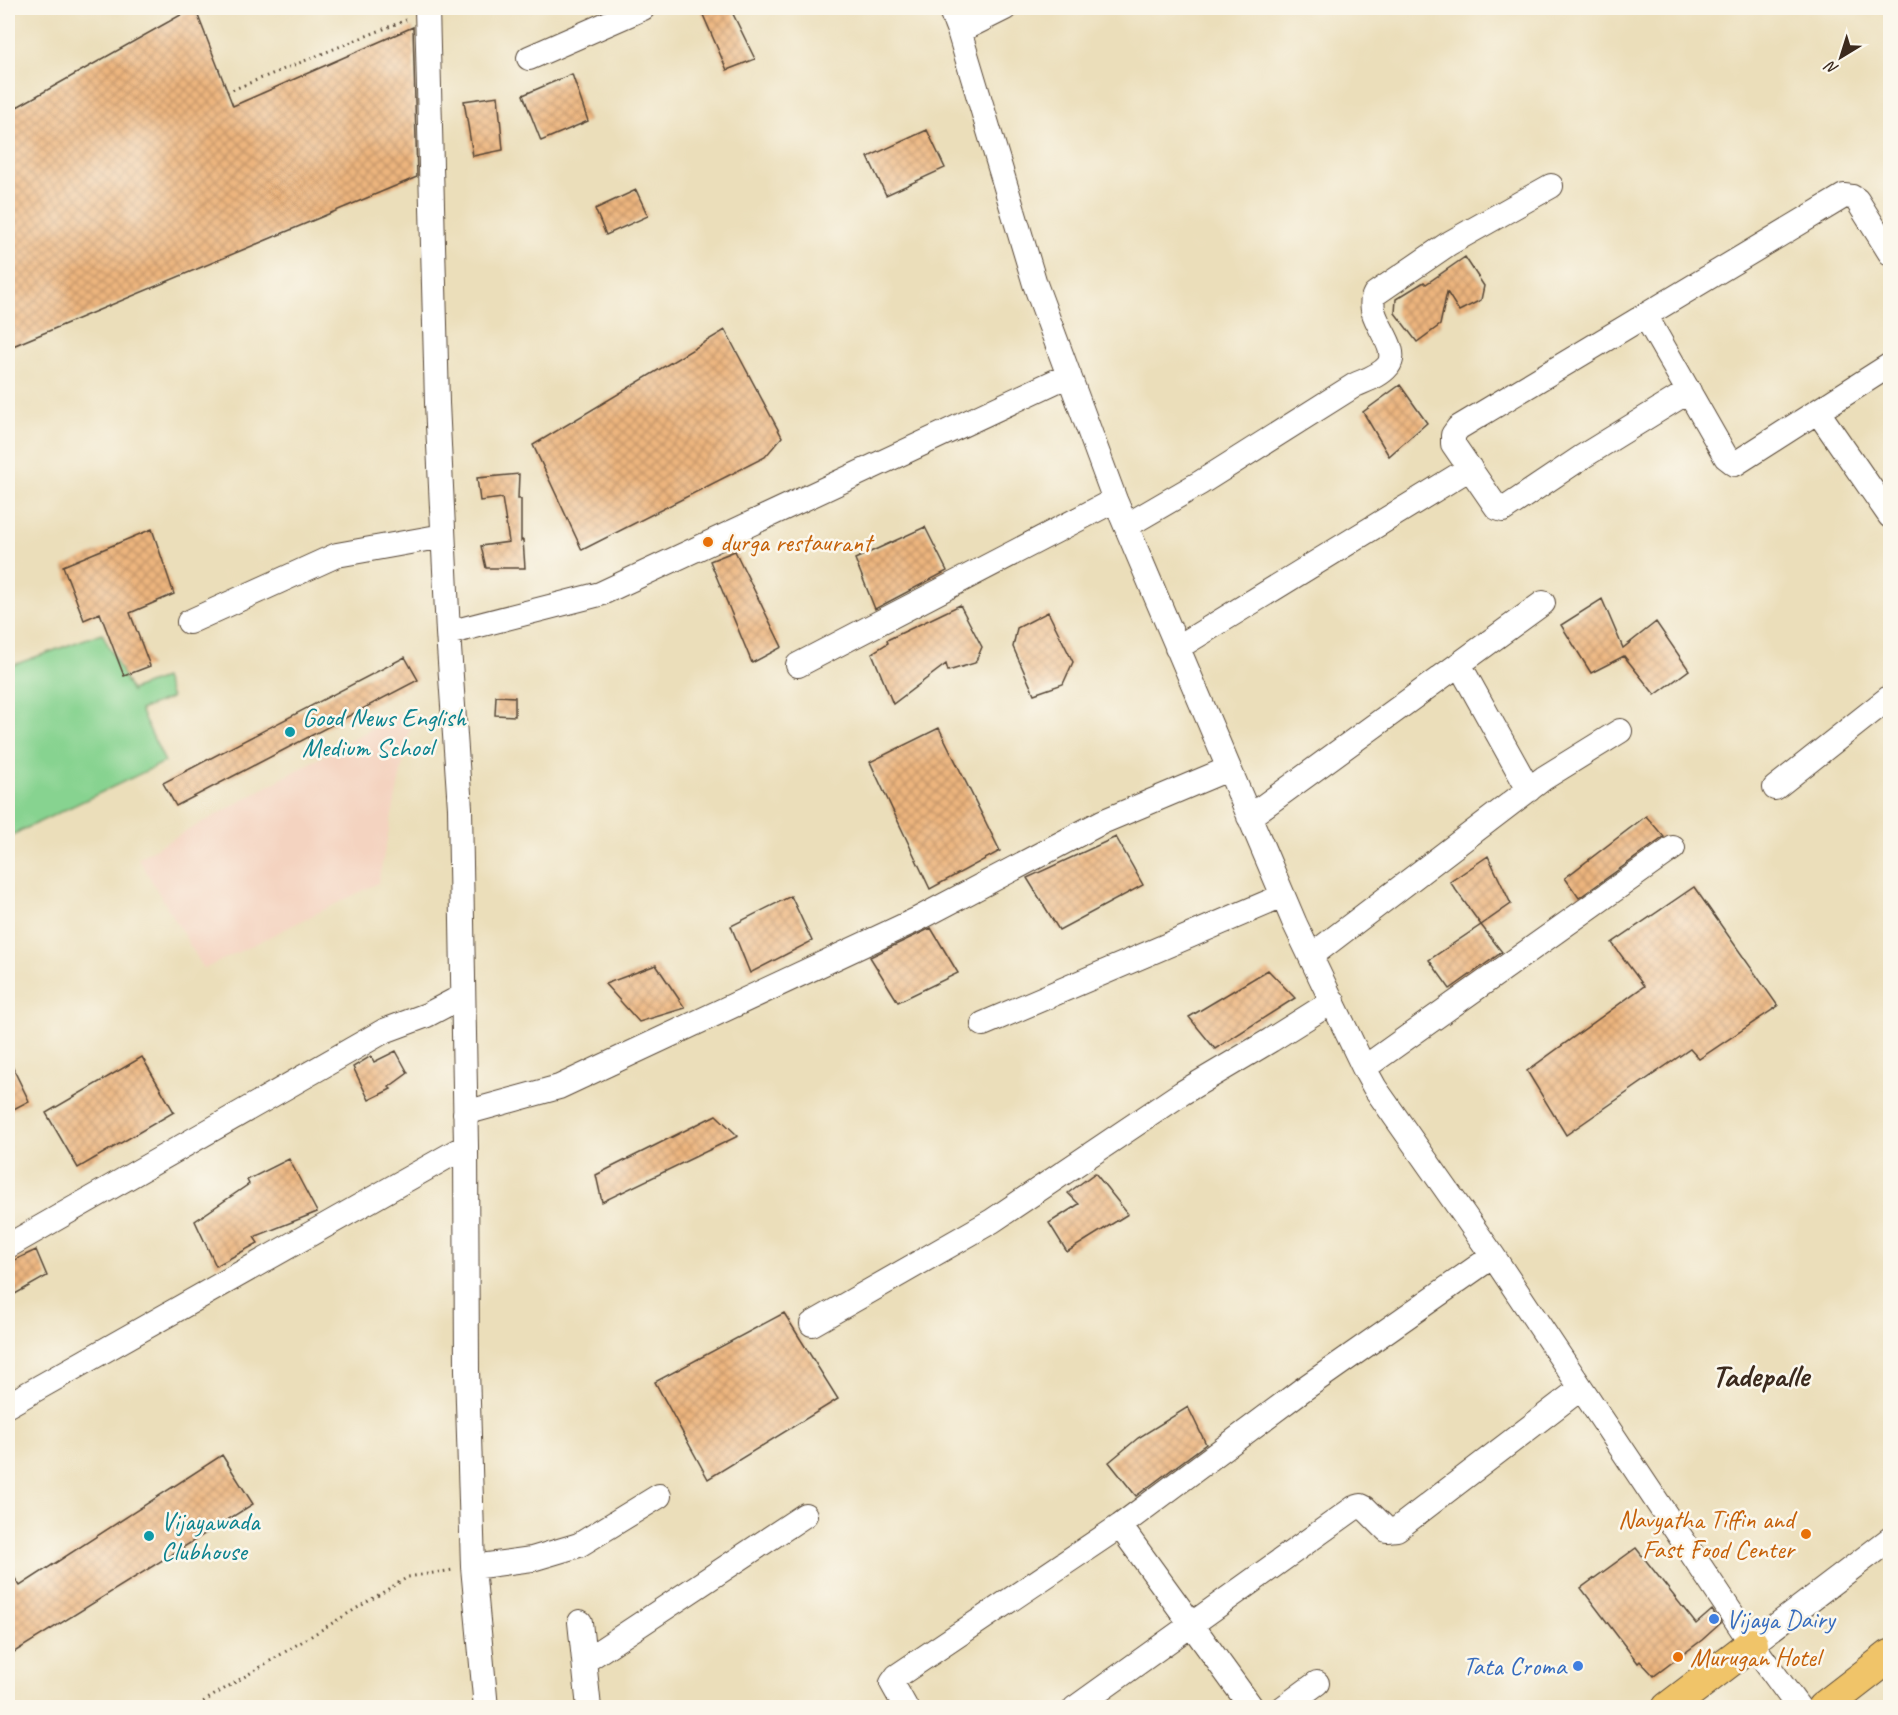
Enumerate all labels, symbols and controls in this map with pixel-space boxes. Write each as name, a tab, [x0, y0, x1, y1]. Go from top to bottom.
north arrow	[1811, 27, 1871, 87]
text: N	[1820, 55, 1842, 79]
place label: durga restaurant	[720, 526, 875, 559]
marker: durga restaurant	[701, 535, 715, 549]
place label: Good News English Medium School	[302, 701, 467, 764]
marker: Good News English Medium School	[283, 725, 297, 739]
district label: Tadepalle	[1711, 1355, 1812, 1396]
place label: Navyatha Tiffin and Fast Food Center	[1618, 1503, 1798, 1566]
place label: Vijayawada Clubhouse	[161, 1505, 261, 1568]
marker: Navyatha Tiffin and Fast Food Center	[1799, 1527, 1813, 1541]
marker: Vijayawada Clubhouse	[142, 1529, 156, 1543]
place label: Vijaya Dairy	[1726, 1603, 1837, 1636]
marker: Vijaya Dairy	[1707, 1612, 1721, 1626]
place label: Murugan Hotel	[1690, 1641, 1825, 1674]
place label: Tata Croma	[1463, 1650, 1568, 1683]
marker: Murugan Hotel	[1671, 1650, 1685, 1664]
marker: Tata Croma	[1571, 1659, 1585, 1673]

